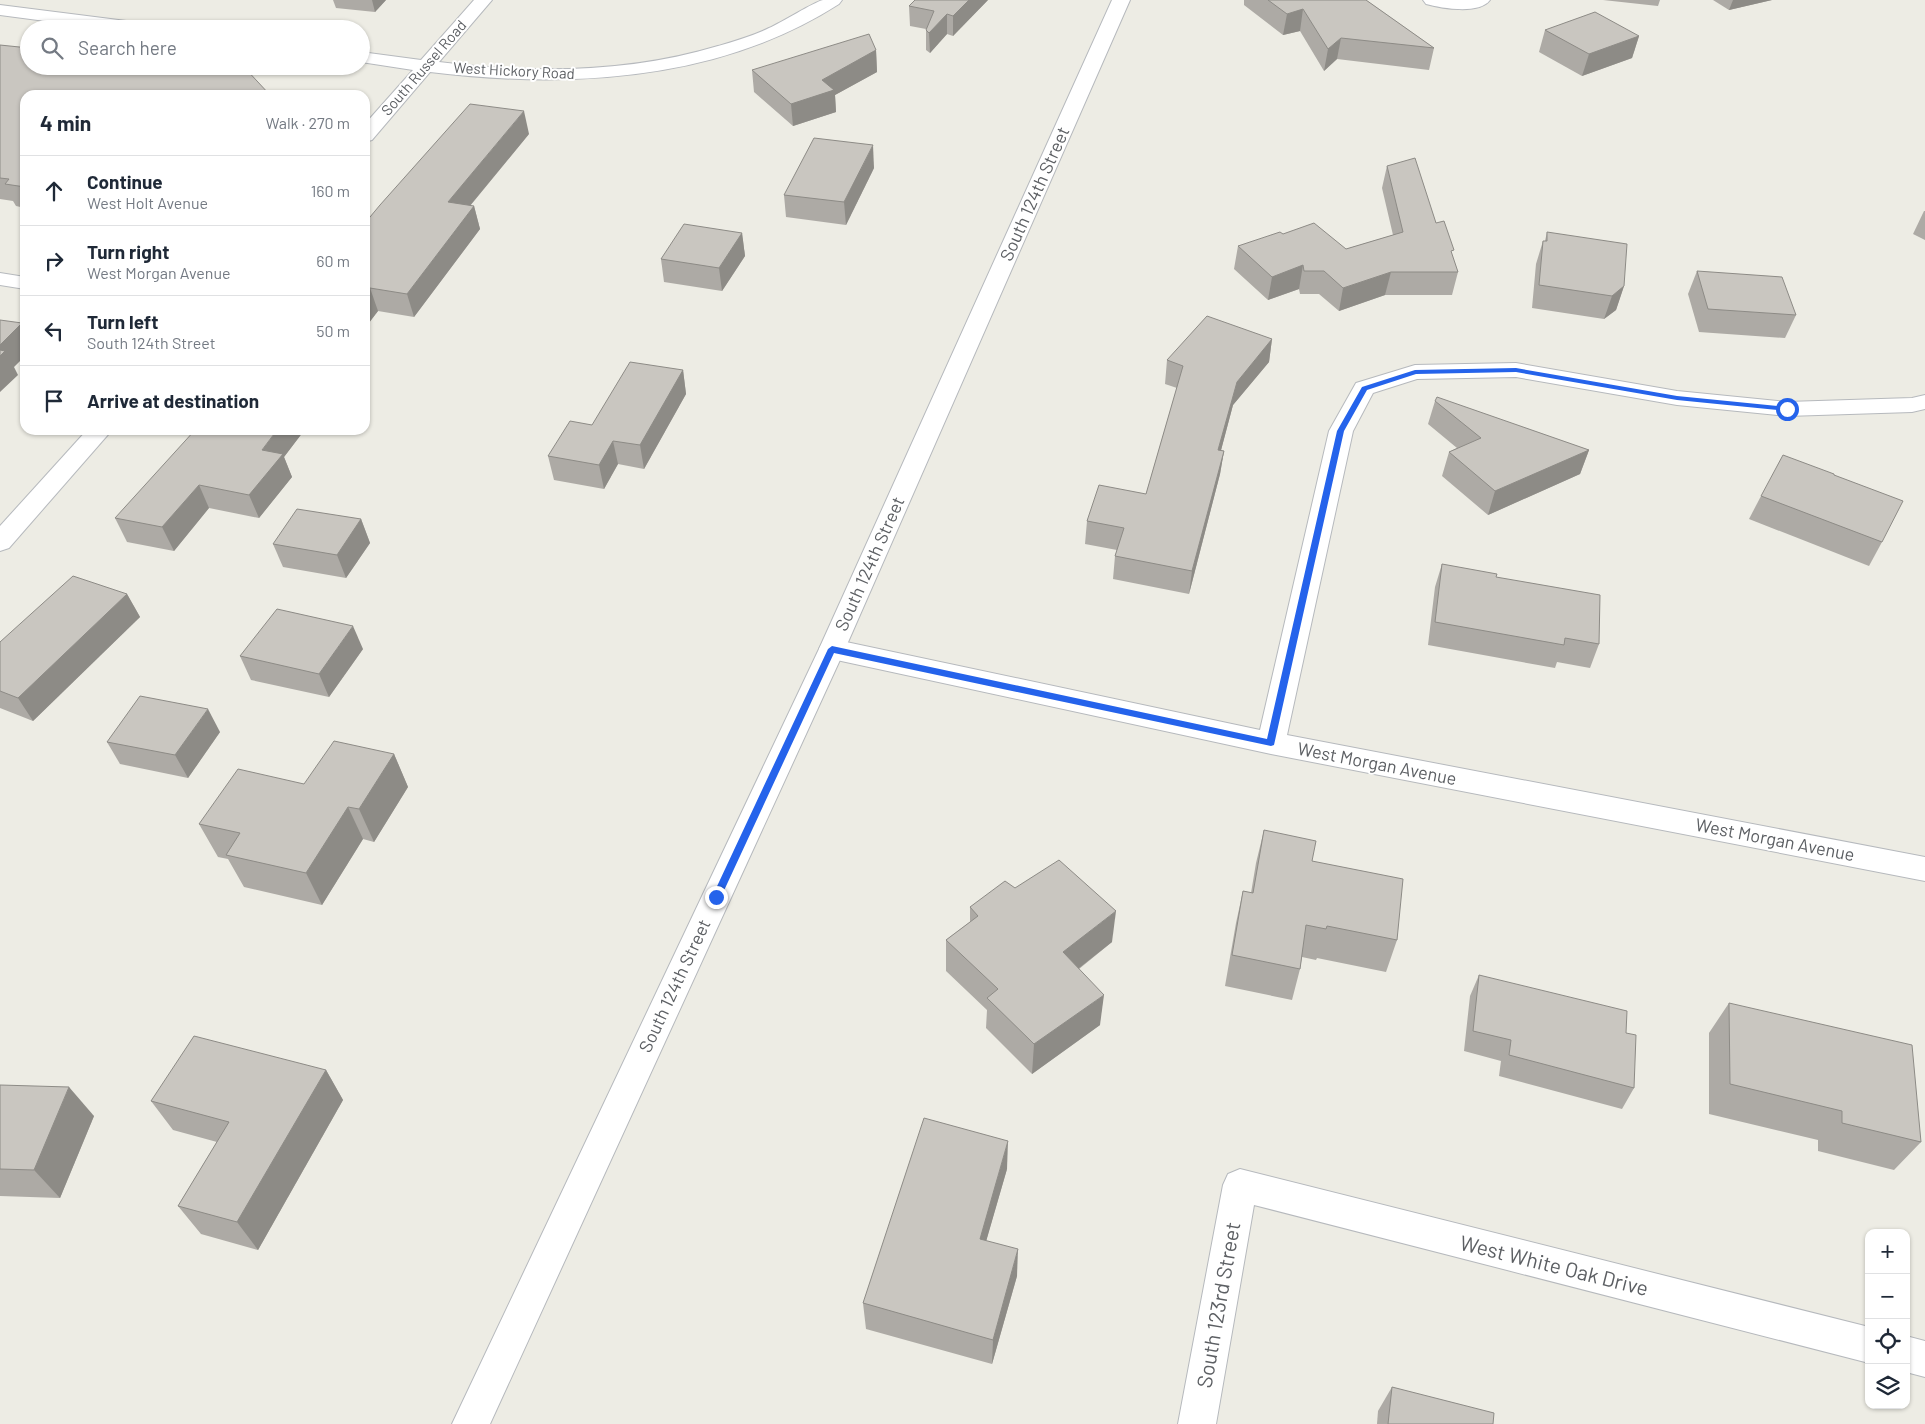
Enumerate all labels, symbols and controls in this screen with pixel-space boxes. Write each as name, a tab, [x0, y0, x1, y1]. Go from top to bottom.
street label: South Russel Road	[377, 16, 470, 119]
search box	[20, 20, 370, 75]
icon: search	[38, 34, 66, 62]
text: Search here	[78, 36, 177, 59]
street label: West Hickory Road	[453, 58, 575, 82]
text: 4 min	[40, 110, 91, 135]
text: Walk · 270 m	[265, 113, 350, 132]
street label: South 124th Street	[995, 123, 1074, 264]
text: Continue	[87, 170, 163, 193]
icon: ahead	[40, 177, 68, 205]
text: 160 m	[311, 181, 350, 200]
text: West Holt Avenue	[87, 193, 208, 212]
text: Turn right	[87, 240, 169, 263]
icon: right	[40, 247, 68, 275]
text: 60 m	[316, 251, 350, 270]
text: West Morgan Avenue	[87, 263, 231, 282]
text: Turn left	[87, 310, 158, 333]
icon: left	[40, 317, 68, 345]
text: 50 m	[316, 321, 350, 340]
text: South 124th Street	[87, 333, 216, 352]
icon: arrive	[40, 387, 68, 415]
text: Arrive at destination	[87, 389, 259, 412]
route start	[1776, 398, 1799, 421]
street label: South 124th Street	[830, 493, 909, 634]
street label: West Morgan Avenue	[1296, 737, 1459, 789]
street label: West Morgan Avenue	[1694, 813, 1857, 865]
route end	[705, 886, 728, 909]
street label: South 124th Street	[634, 915, 715, 1056]
street label: South 123rd Street	[1191, 1220, 1244, 1390]
street label: West White Oak Drive	[1458, 1229, 1651, 1300]
map controls	[1865, 1229, 1910, 1409]
button: +	[1865, 1229, 1910, 1274]
button: −	[1865, 1274, 1910, 1319]
button: locate	[1865, 1319, 1910, 1364]
button: layers	[1865, 1364, 1910, 1409]

